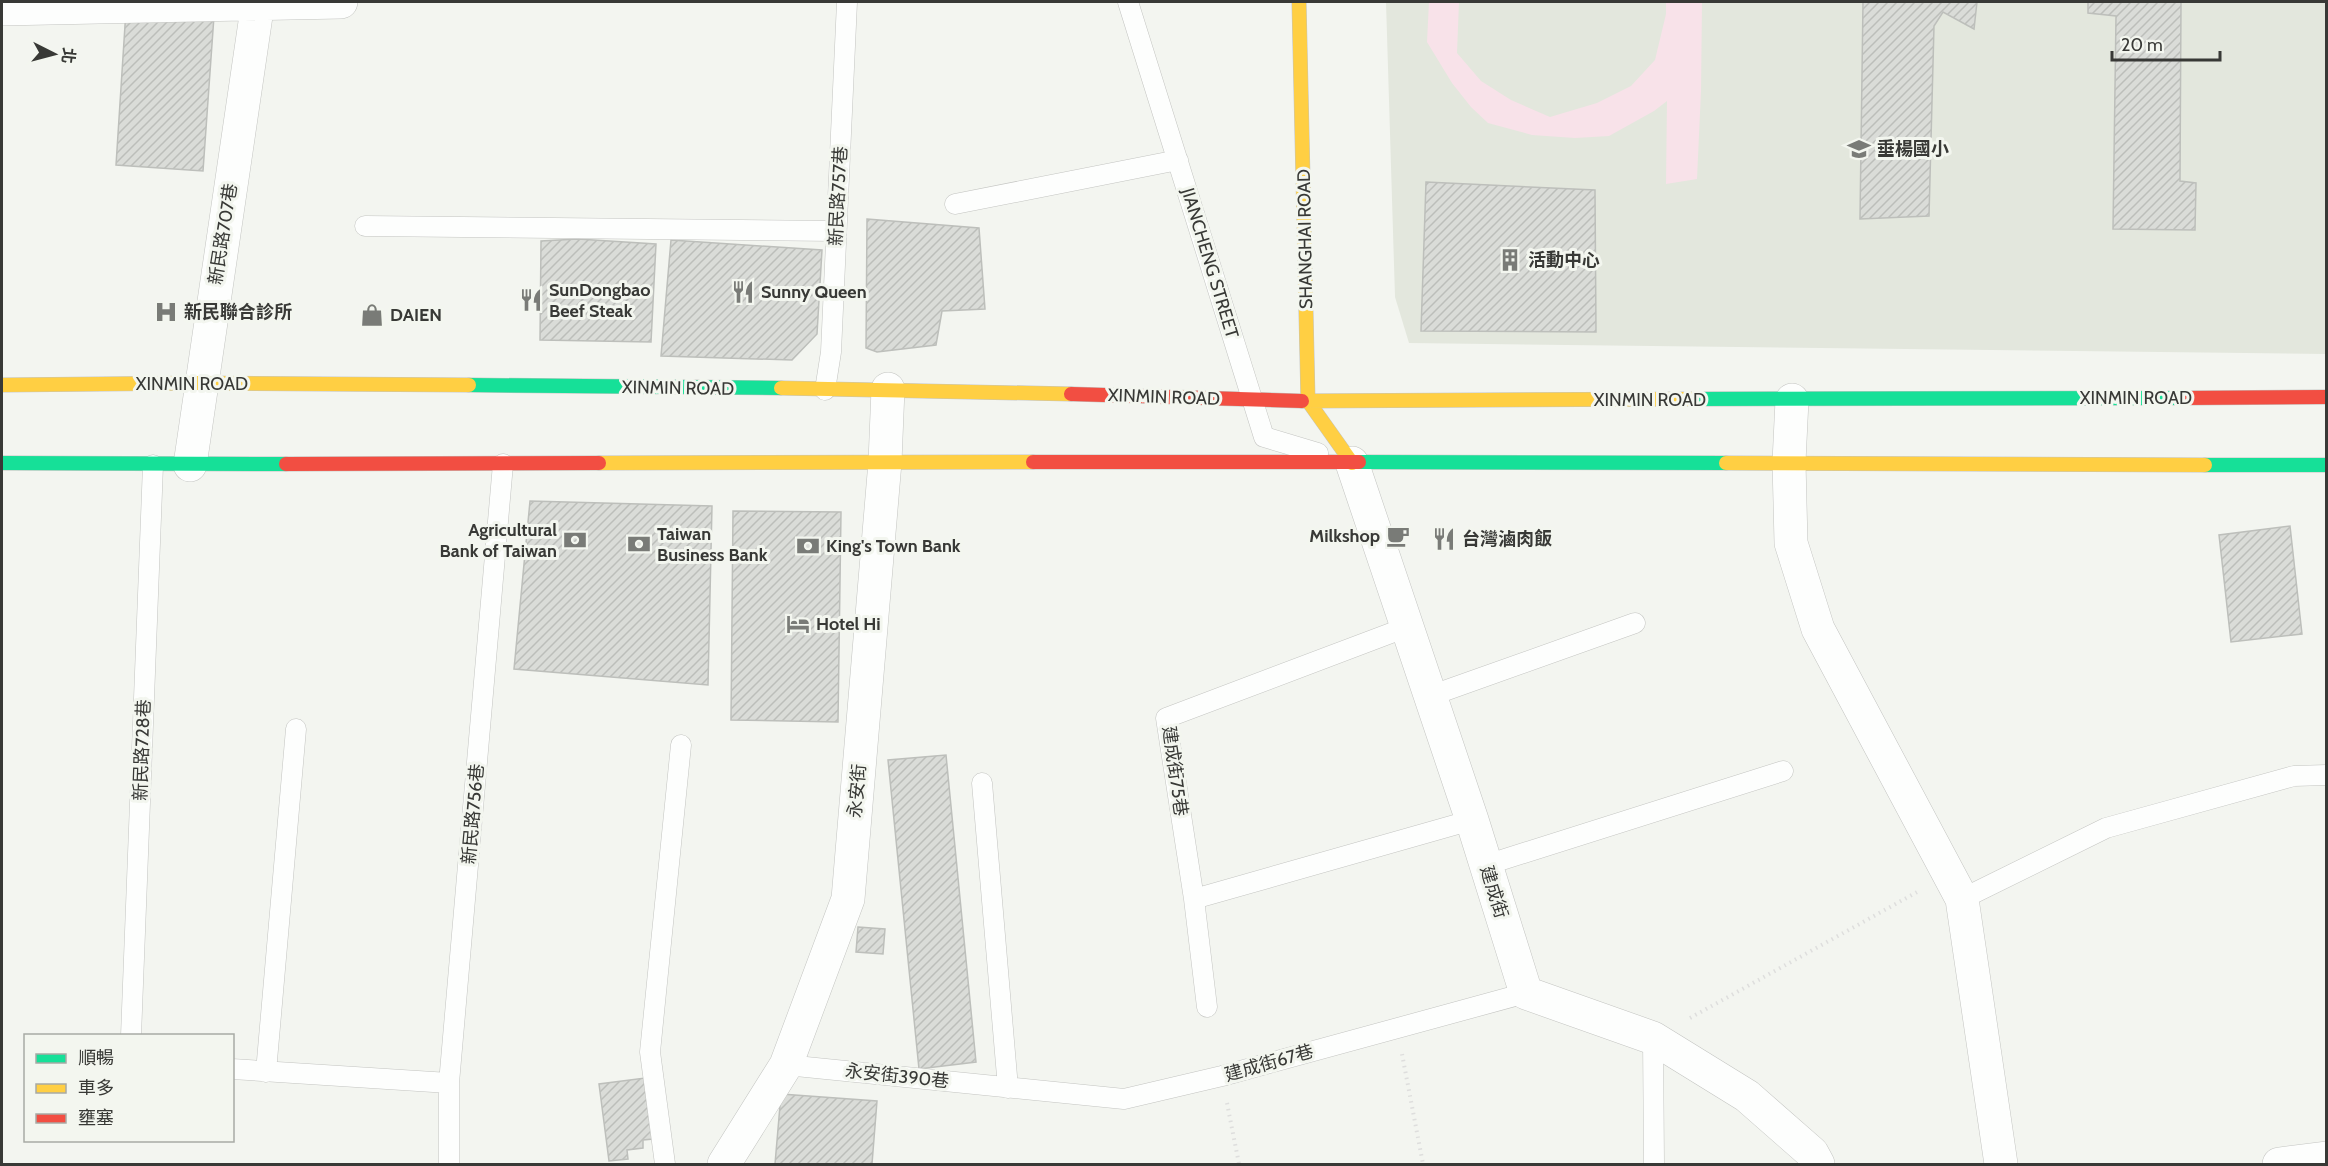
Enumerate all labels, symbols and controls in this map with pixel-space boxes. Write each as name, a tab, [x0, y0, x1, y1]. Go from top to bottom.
north arrow	[24, 24, 84, 84]
scale bar	[2112, 24, 2220, 62]
text: 20 m	[2121, 34, 2163, 56]
text: 北	[58, 47, 79, 64]
school or university icon: 垂楊國小	[1846, 136, 1872, 162]
place label: 垂楊國小	[1877, 138, 1949, 160]
street label: 新民路757巷	[824, 146, 852, 246]
street label: SHANGHAI ROAD	[1293, 169, 1317, 309]
street label: 新民路707巷	[204, 182, 242, 286]
street label: JIANCHENG STREET	[1176, 184, 1243, 341]
building icon: 活動中心	[1497, 247, 1523, 273]
place label: 活動中心	[1528, 249, 1600, 271]
place label: SunDongbao Beef Steak	[549, 279, 650, 322]
restaurant icon: Sunny Queen	[730, 279, 756, 305]
place label: Sunny Queen	[761, 281, 867, 303]
restaurant icon: SunDongbao Beef Steak	[518, 287, 544, 313]
hospital icon: 新民聯合診所	[153, 299, 179, 325]
place label: 新民聯合診所	[184, 301, 292, 323]
shop icon: DAIEN	[359, 302, 385, 328]
place label: DAIEN	[390, 304, 442, 326]
street label: XINMIN ROAD	[136, 373, 248, 395]
street label: XINMIN ROAD	[622, 376, 734, 400]
street label: XINMIN ROAD	[1107, 384, 1221, 410]
street label: XINMIN ROAD	[2080, 387, 2192, 409]
street label: XINMIN ROAD	[1594, 389, 1706, 411]
place label: Agricultural Bank of Taiwan	[440, 519, 557, 562]
place label: Taiwan Business Bank	[657, 523, 768, 566]
cafe icon: Milkshop	[1385, 523, 1411, 549]
place label: Milkshop	[1309, 525, 1380, 547]
restaurant icon: 台灣滷肉飯	[1431, 526, 1457, 552]
bank icon: Agricultural Bank of Taiwan	[562, 527, 588, 553]
place label: 台灣滷肉飯	[1462, 528, 1552, 550]
bank icon: Taiwan Business Bank	[626, 531, 652, 557]
bank icon: King's Town Bank	[795, 533, 821, 559]
place label: King's Town Bank	[826, 535, 961, 557]
hotel icon: Hotel Hi	[785, 611, 811, 637]
place label: Hotel Hi	[816, 613, 881, 635]
street label: 新民路728巷	[129, 699, 155, 801]
street label: 建成街75巷	[1158, 725, 1192, 817]
street label: 新民路756巷	[458, 763, 488, 865]
street label: 永安街	[844, 763, 870, 819]
street label: 建成街	[1476, 863, 1512, 921]
legend	[24, 1034, 234, 1142]
street label: 建成街67巷	[1222, 1040, 1316, 1086]
text: 順暢	[78, 1047, 114, 1069]
street label: 永安街390巷	[844, 1060, 950, 1092]
text: 車多	[78, 1077, 114, 1099]
text: 壅塞	[78, 1107, 114, 1129]

